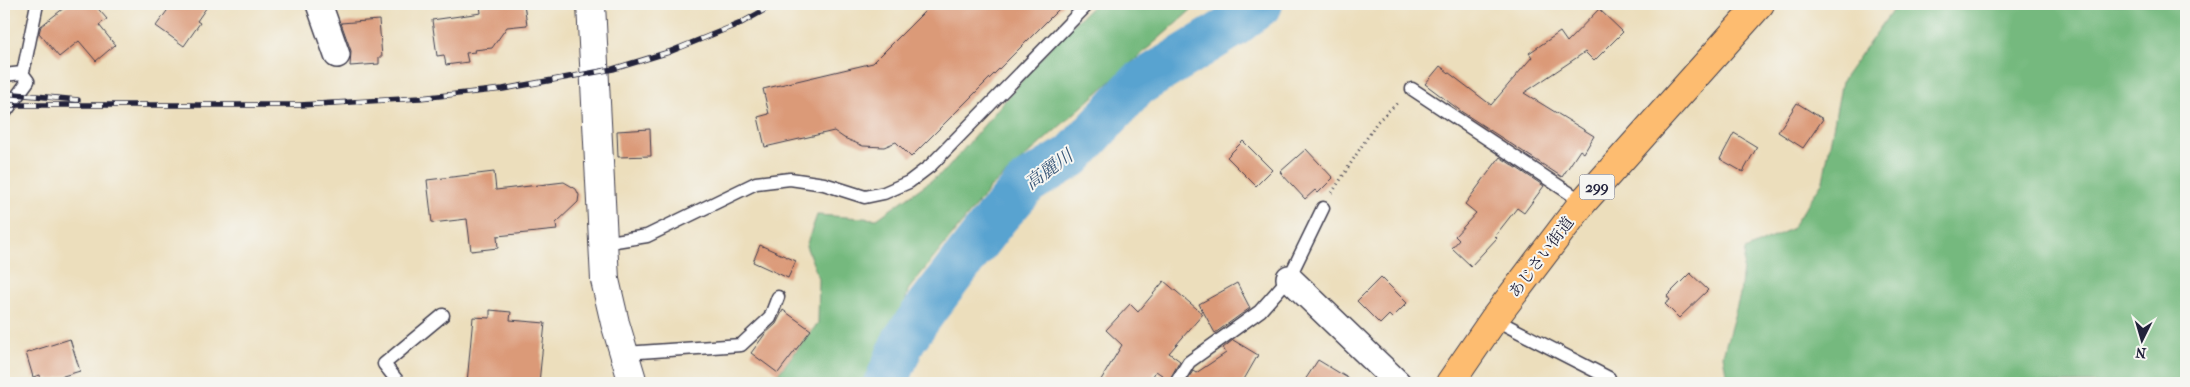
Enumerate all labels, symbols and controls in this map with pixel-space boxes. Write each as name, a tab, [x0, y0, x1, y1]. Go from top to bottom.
water label: 高麗川	[1021, 144, 1079, 194]
road number: 299	[1580, 174, 1614, 200]
street label: あじさい街道	[1505, 213, 1577, 301]
north arrow	[2118, 314, 2168, 364]
text: N	[2135, 343, 2147, 361]

